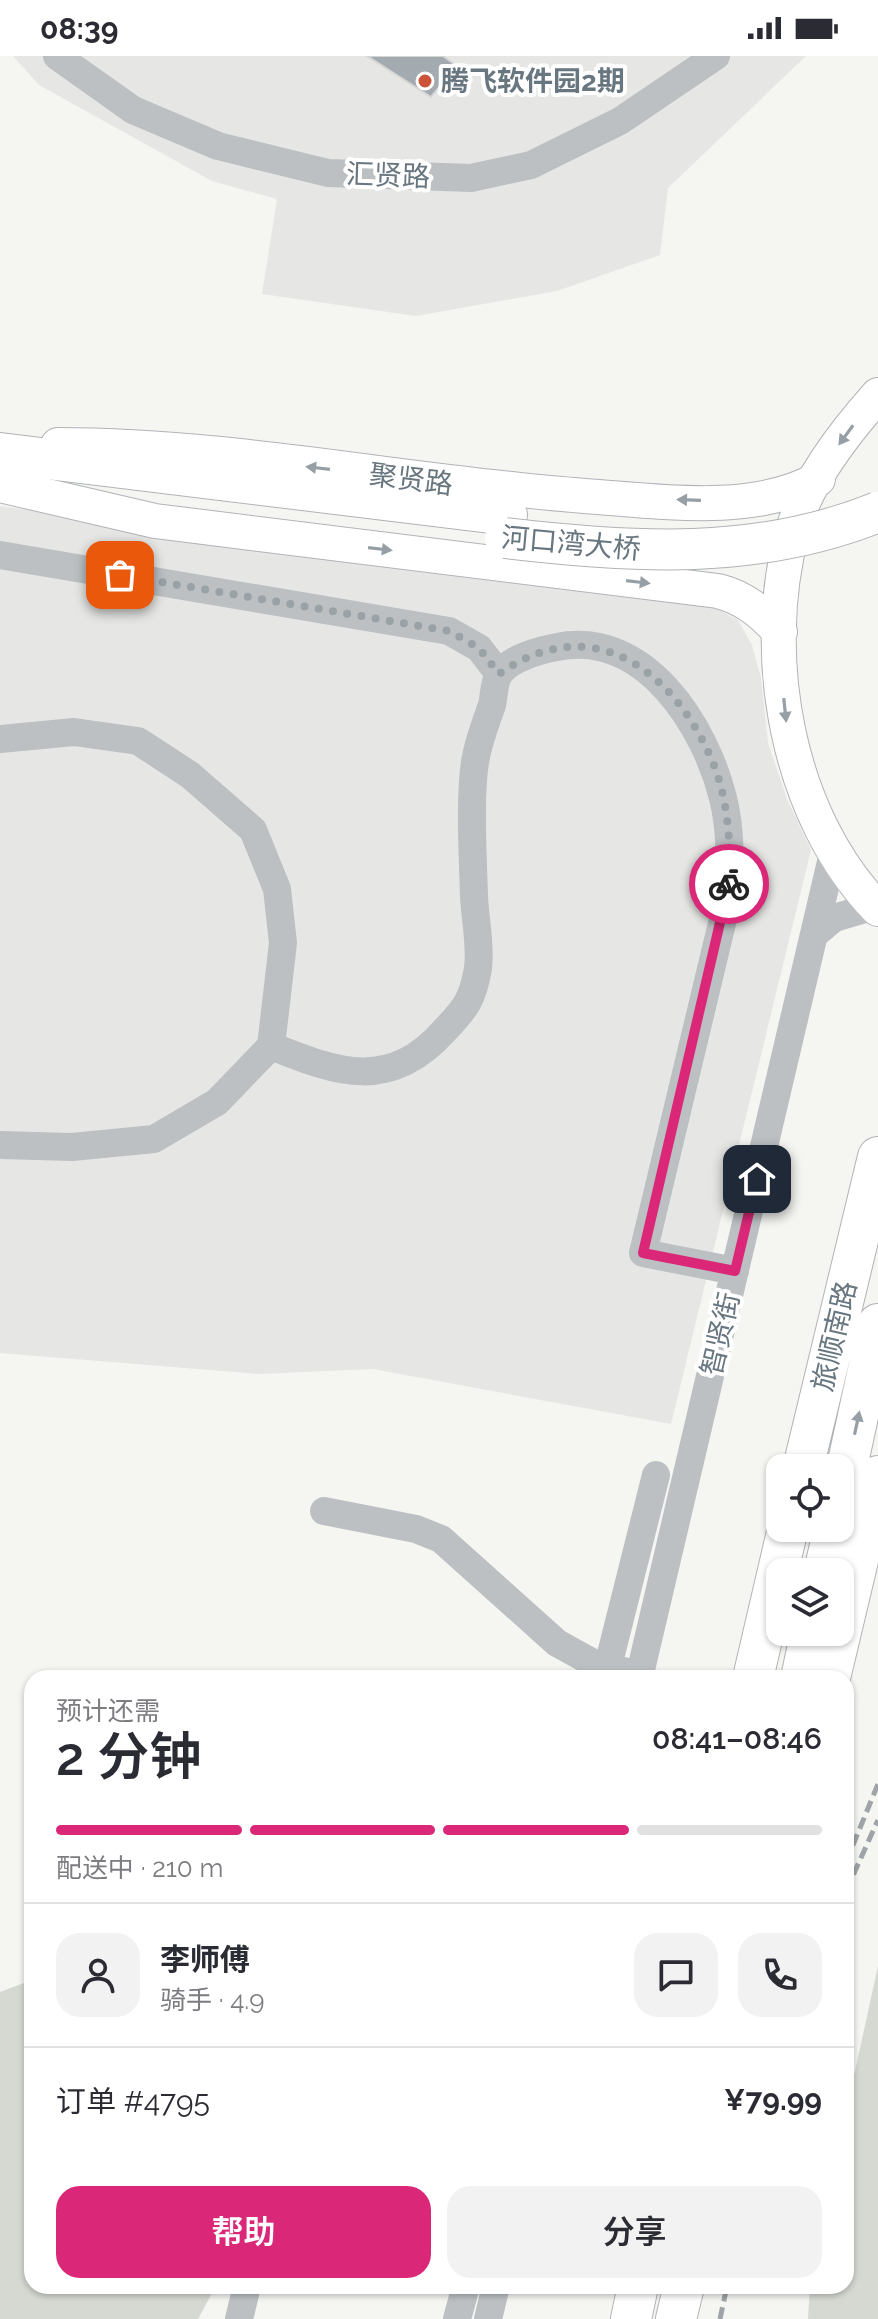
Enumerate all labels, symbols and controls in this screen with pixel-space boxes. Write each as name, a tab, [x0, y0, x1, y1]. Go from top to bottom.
text: 08:39	[40, 11, 118, 46]
place label: 腾飞软件园2期	[441, 65, 625, 98]
marker: 腾飞软件园2期	[416, 72, 434, 90]
street label: 汇贤路	[345, 158, 431, 193]
one-way arrow	[838, 425, 854, 446]
street label: 聚贤路	[367, 458, 455, 501]
one-way arrow	[305, 461, 330, 474]
one-way arrow	[676, 494, 701, 507]
street label: 河口湾大桥	[500, 521, 642, 566]
pin	[86, 541, 154, 609]
one-way arrow	[368, 543, 393, 556]
icon: bag	[98, 553, 142, 597]
one-way arrow	[626, 575, 651, 588]
one-way arrow	[779, 697, 792, 722]
courier	[689, 844, 769, 924]
icon: bike	[707, 862, 751, 906]
pin	[723, 1145, 791, 1213]
icon: home	[735, 1157, 779, 1201]
street label: 旅顺南路	[806, 1278, 863, 1394]
street label: 智贤街	[695, 1289, 746, 1379]
one-way arrow	[851, 1410, 863, 1435]
map controls	[766, 1454, 854, 1646]
button: locate	[766, 1454, 854, 1542]
button: layers	[766, 1558, 854, 1646]
text: 预计还需	[56, 1696, 160, 1726]
text: 08:41–08:46	[652, 1721, 822, 1756]
text: 2 分钟	[56, 1726, 201, 1787]
text: 配送中 · 210 m	[56, 1853, 223, 1883]
button: person	[56, 1933, 140, 2017]
button: chat	[634, 1933, 718, 2017]
button: phone	[738, 1933, 822, 2017]
text: 李师傅	[160, 1942, 250, 1977]
text: 骑手 · 4.9	[160, 1985, 265, 2015]
text: ¥79.99	[724, 2082, 822, 2117]
text: 订单 #4795	[56, 2084, 210, 2119]
button: 帮助	[56, 2186, 431, 2278]
button: 分享	[447, 2186, 822, 2278]

